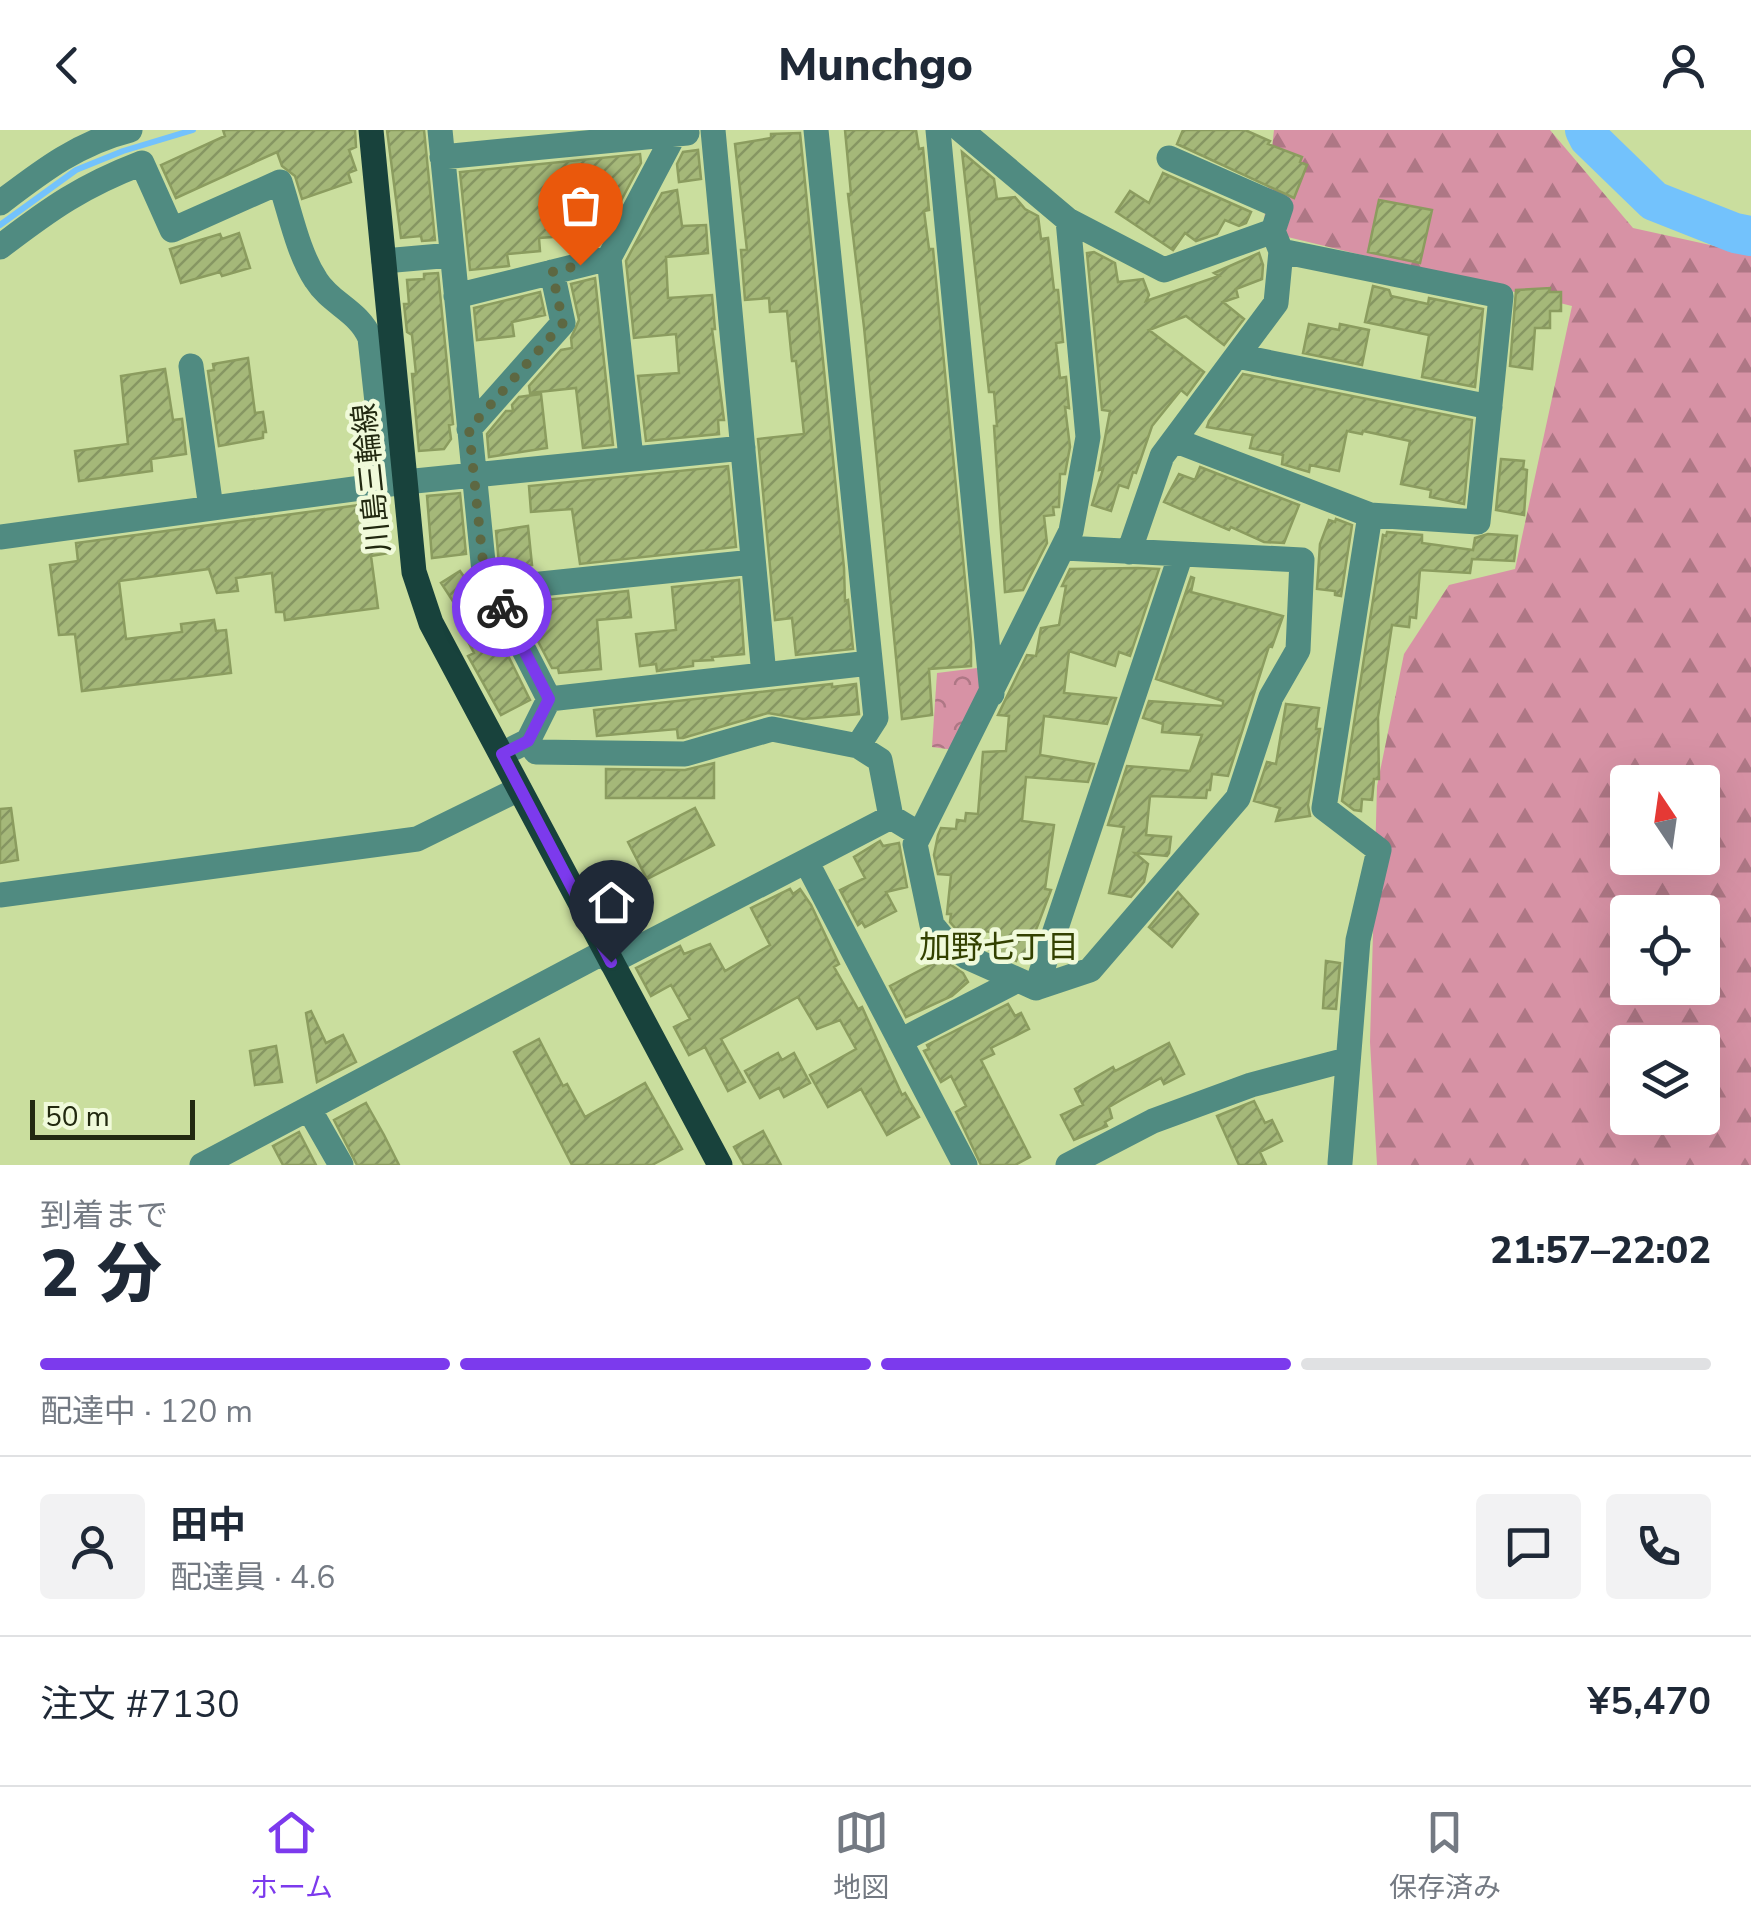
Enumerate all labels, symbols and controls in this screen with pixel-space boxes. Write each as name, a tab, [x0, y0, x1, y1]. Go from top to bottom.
text: Munchgo	[778, 35, 973, 96]
icon: back	[40, 38, 95, 93]
icon: person	[1656, 38, 1711, 93]
pin	[538, 163, 623, 266]
icon: bag	[553, 178, 608, 233]
street label: 川島三輪線	[344, 401, 400, 555]
courier	[452, 557, 552, 657]
icon: bike	[475, 580, 530, 635]
north arrow	[1610, 765, 1720, 875]
map controls	[1610, 765, 1720, 1135]
pin	[569, 860, 654, 963]
icon: home	[584, 875, 639, 930]
button: locate	[1610, 895, 1720, 1005]
district label: 加野七丁目	[919, 926, 1079, 969]
button: layers	[1610, 1025, 1720, 1135]
scale bar	[30, 1095, 195, 1140]
text: 50 m	[45, 1098, 110, 1136]
text: 到着まで	[40, 1194, 168, 1237]
text: 21:57–22:02	[1490, 1225, 1711, 1276]
text: 2 分	[40, 1230, 162, 1319]
text: 配達中 · 120 m	[40, 1390, 253, 1433]
button: person	[40, 1494, 145, 1599]
button: chat	[1476, 1494, 1581, 1599]
button: phone	[1606, 1494, 1711, 1599]
text: 田中	[170, 1500, 246, 1551]
text: 配達員 · 4.6	[170, 1556, 335, 1599]
text: ¥5,470	[1588, 1676, 1711, 1727]
text: 注文 #7130	[40, 1679, 240, 1730]
tab: ホーム	[250, 1805, 333, 1907]
tab: 地図	[833, 1805, 889, 1907]
tab: 保存済み	[1389, 1805, 1501, 1907]

